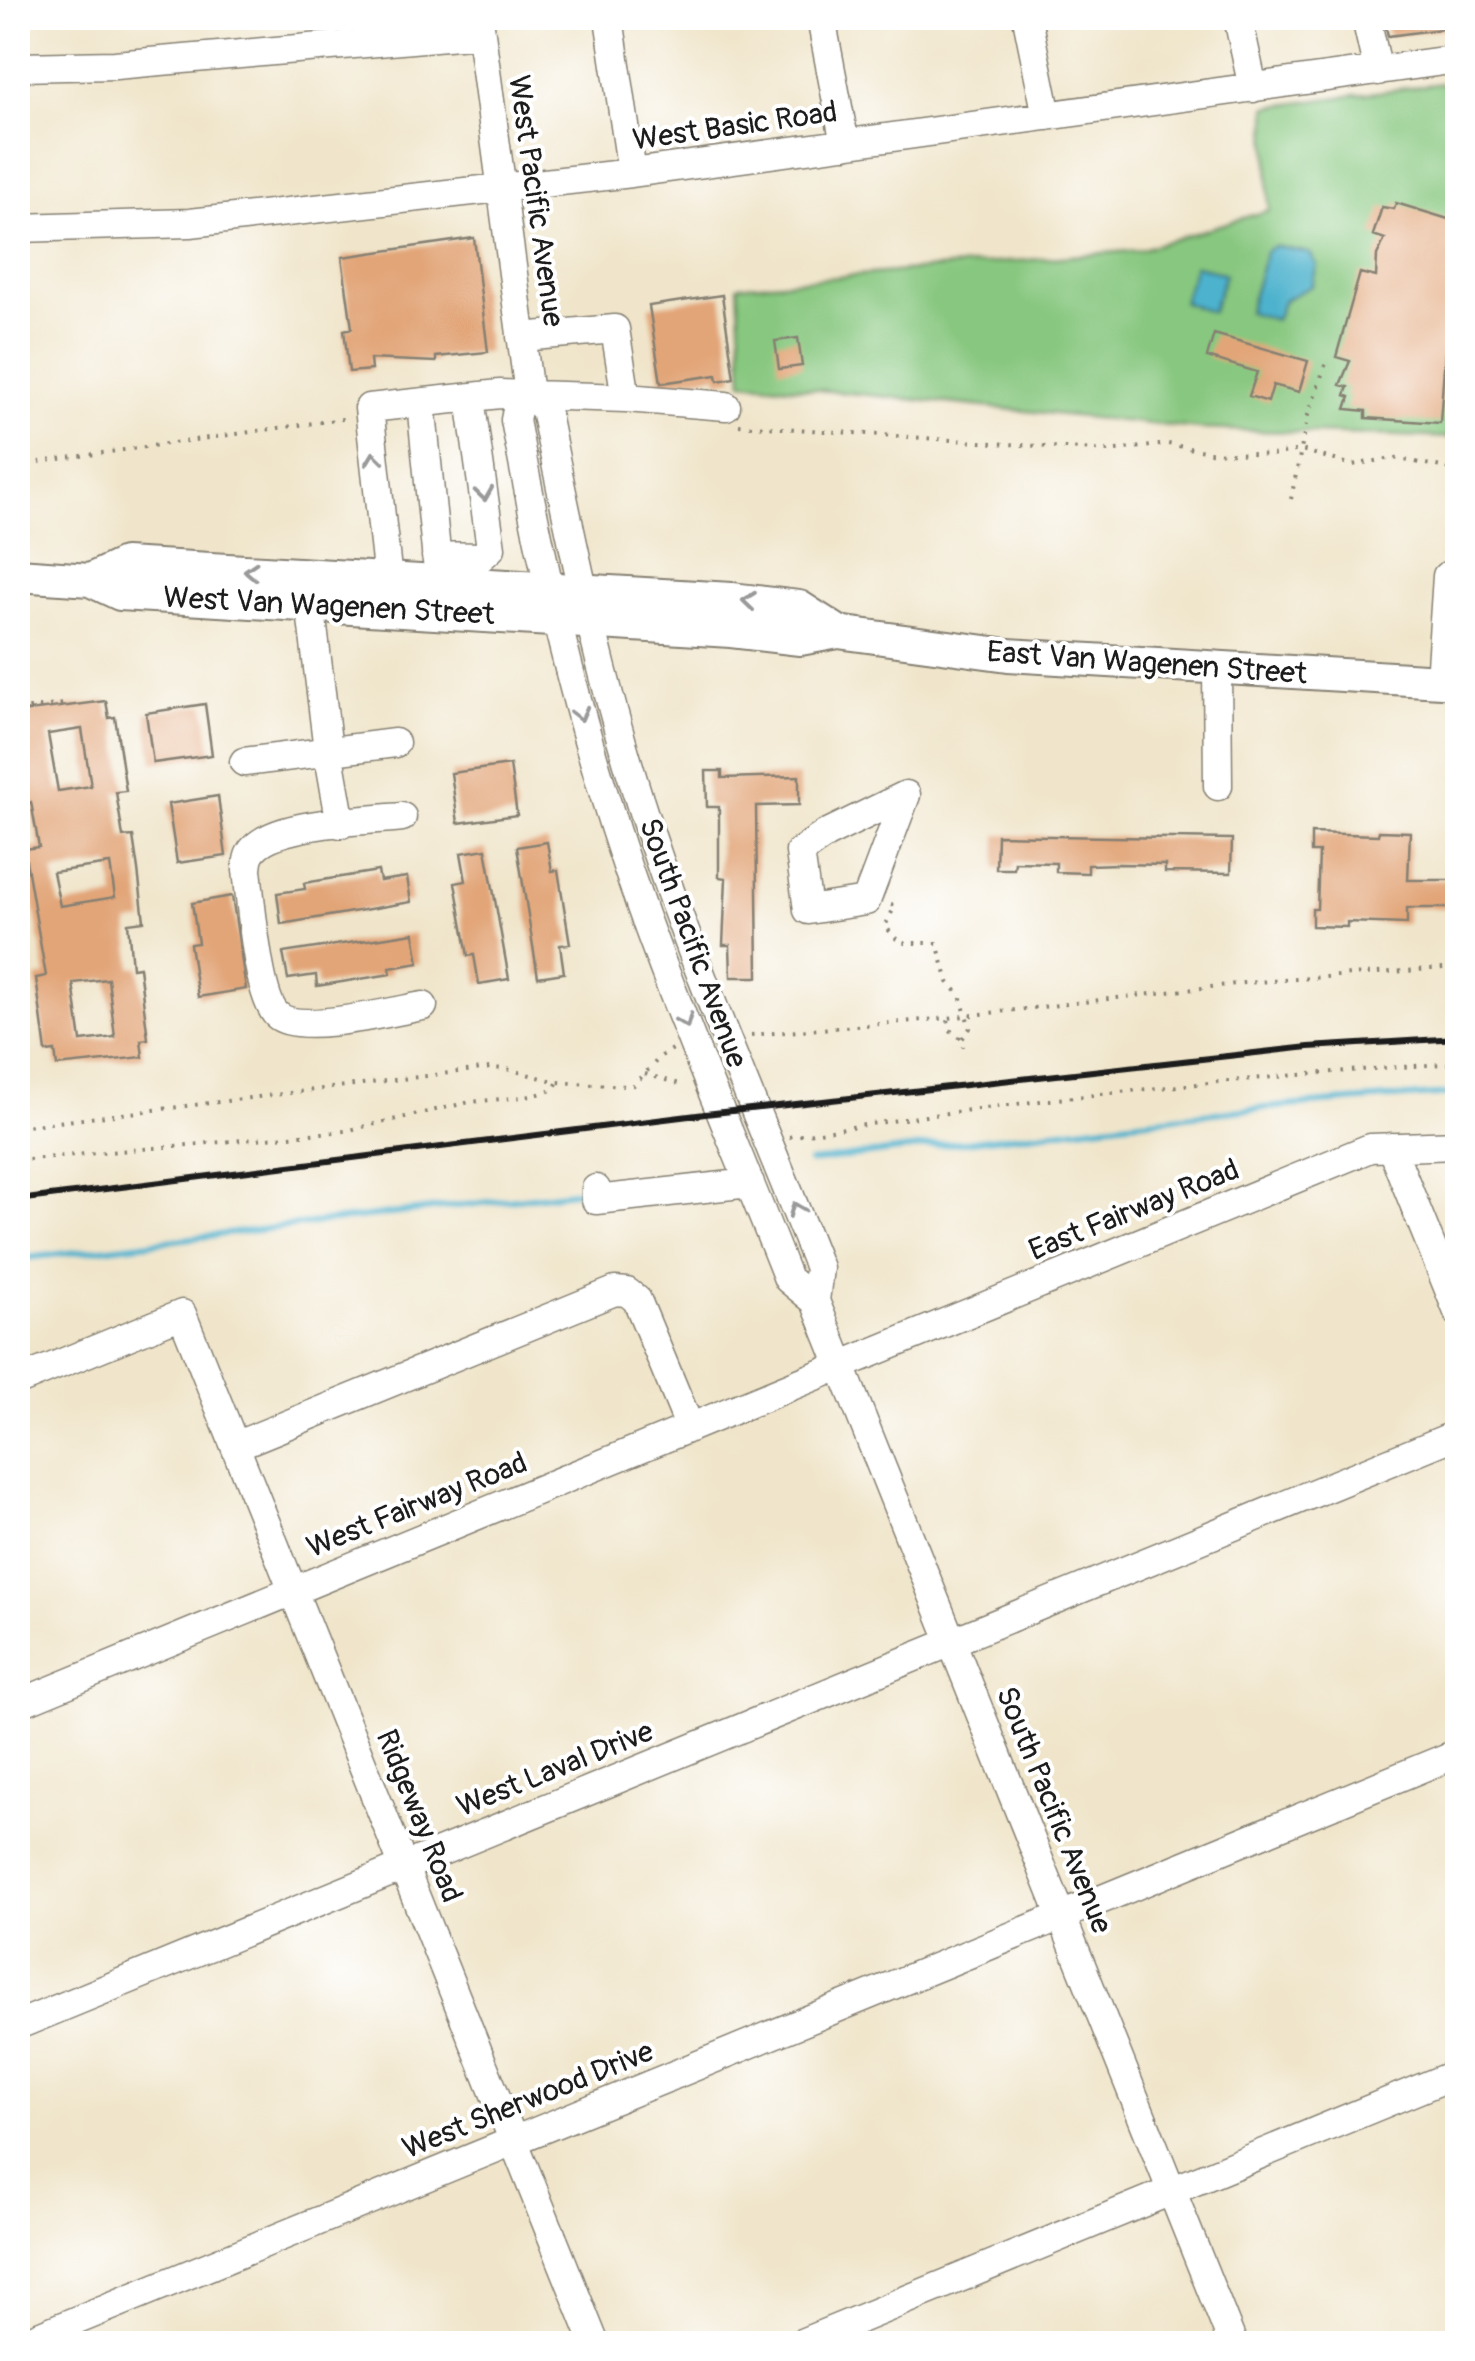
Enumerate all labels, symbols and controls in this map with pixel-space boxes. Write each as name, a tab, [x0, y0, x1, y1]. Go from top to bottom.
street label: West Pacific Avenue	[500, 73, 572, 329]
street label: West Basic Road	[630, 93, 840, 159]
one-way arrow	[365, 451, 386, 467]
one-way arrow	[473, 486, 494, 502]
one-way arrow	[243, 561, 259, 582]
street label: West Van Wagenen Street	[162, 579, 497, 633]
one-way arrow	[741, 591, 757, 612]
street label: East Van Wagenen Street	[986, 633, 1309, 693]
one-way arrow	[569, 704, 590, 722]
street label: South Pacific Avenue	[631, 813, 755, 1073]
one-way arrow	[673, 1011, 693, 1029]
street label: East Fairway Road	[1023, 1151, 1245, 1269]
one-way arrow	[787, 1201, 807, 1218]
street label: West Fairway Road	[301, 1444, 533, 1566]
street label: South Pacific Avenue	[988, 1681, 1120, 1939]
street label: West Laval Drive	[451, 1713, 659, 1825]
street label: Ridgeway Road	[368, 1724, 470, 1908]
street label: West Sherwood Drive	[397, 2033, 659, 2167]

